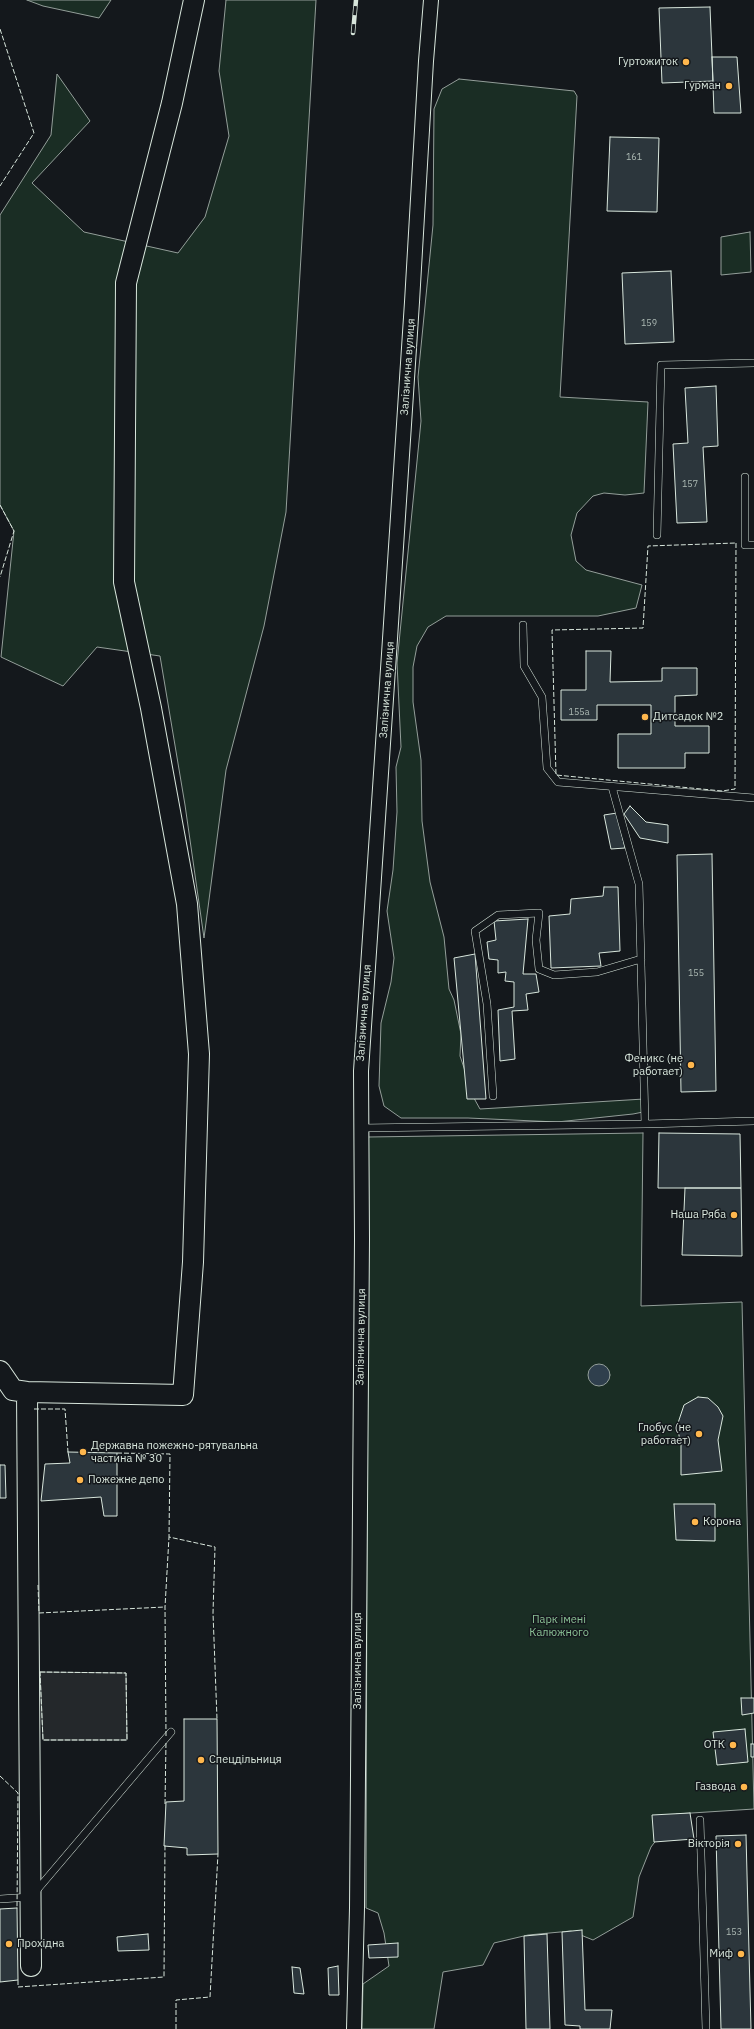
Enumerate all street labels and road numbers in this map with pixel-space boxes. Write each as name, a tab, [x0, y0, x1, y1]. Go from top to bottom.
street label: Залізнична вулиця	[398, 318, 418, 416]
street label: Залізнична вулиця	[377, 641, 397, 739]
street label: Залізнична вулиця	[354, 964, 374, 1062]
street label: Залізнична вулиця	[354, 1288, 368, 1386]
street label: Залізнична вулиця	[351, 1612, 365, 1710]

